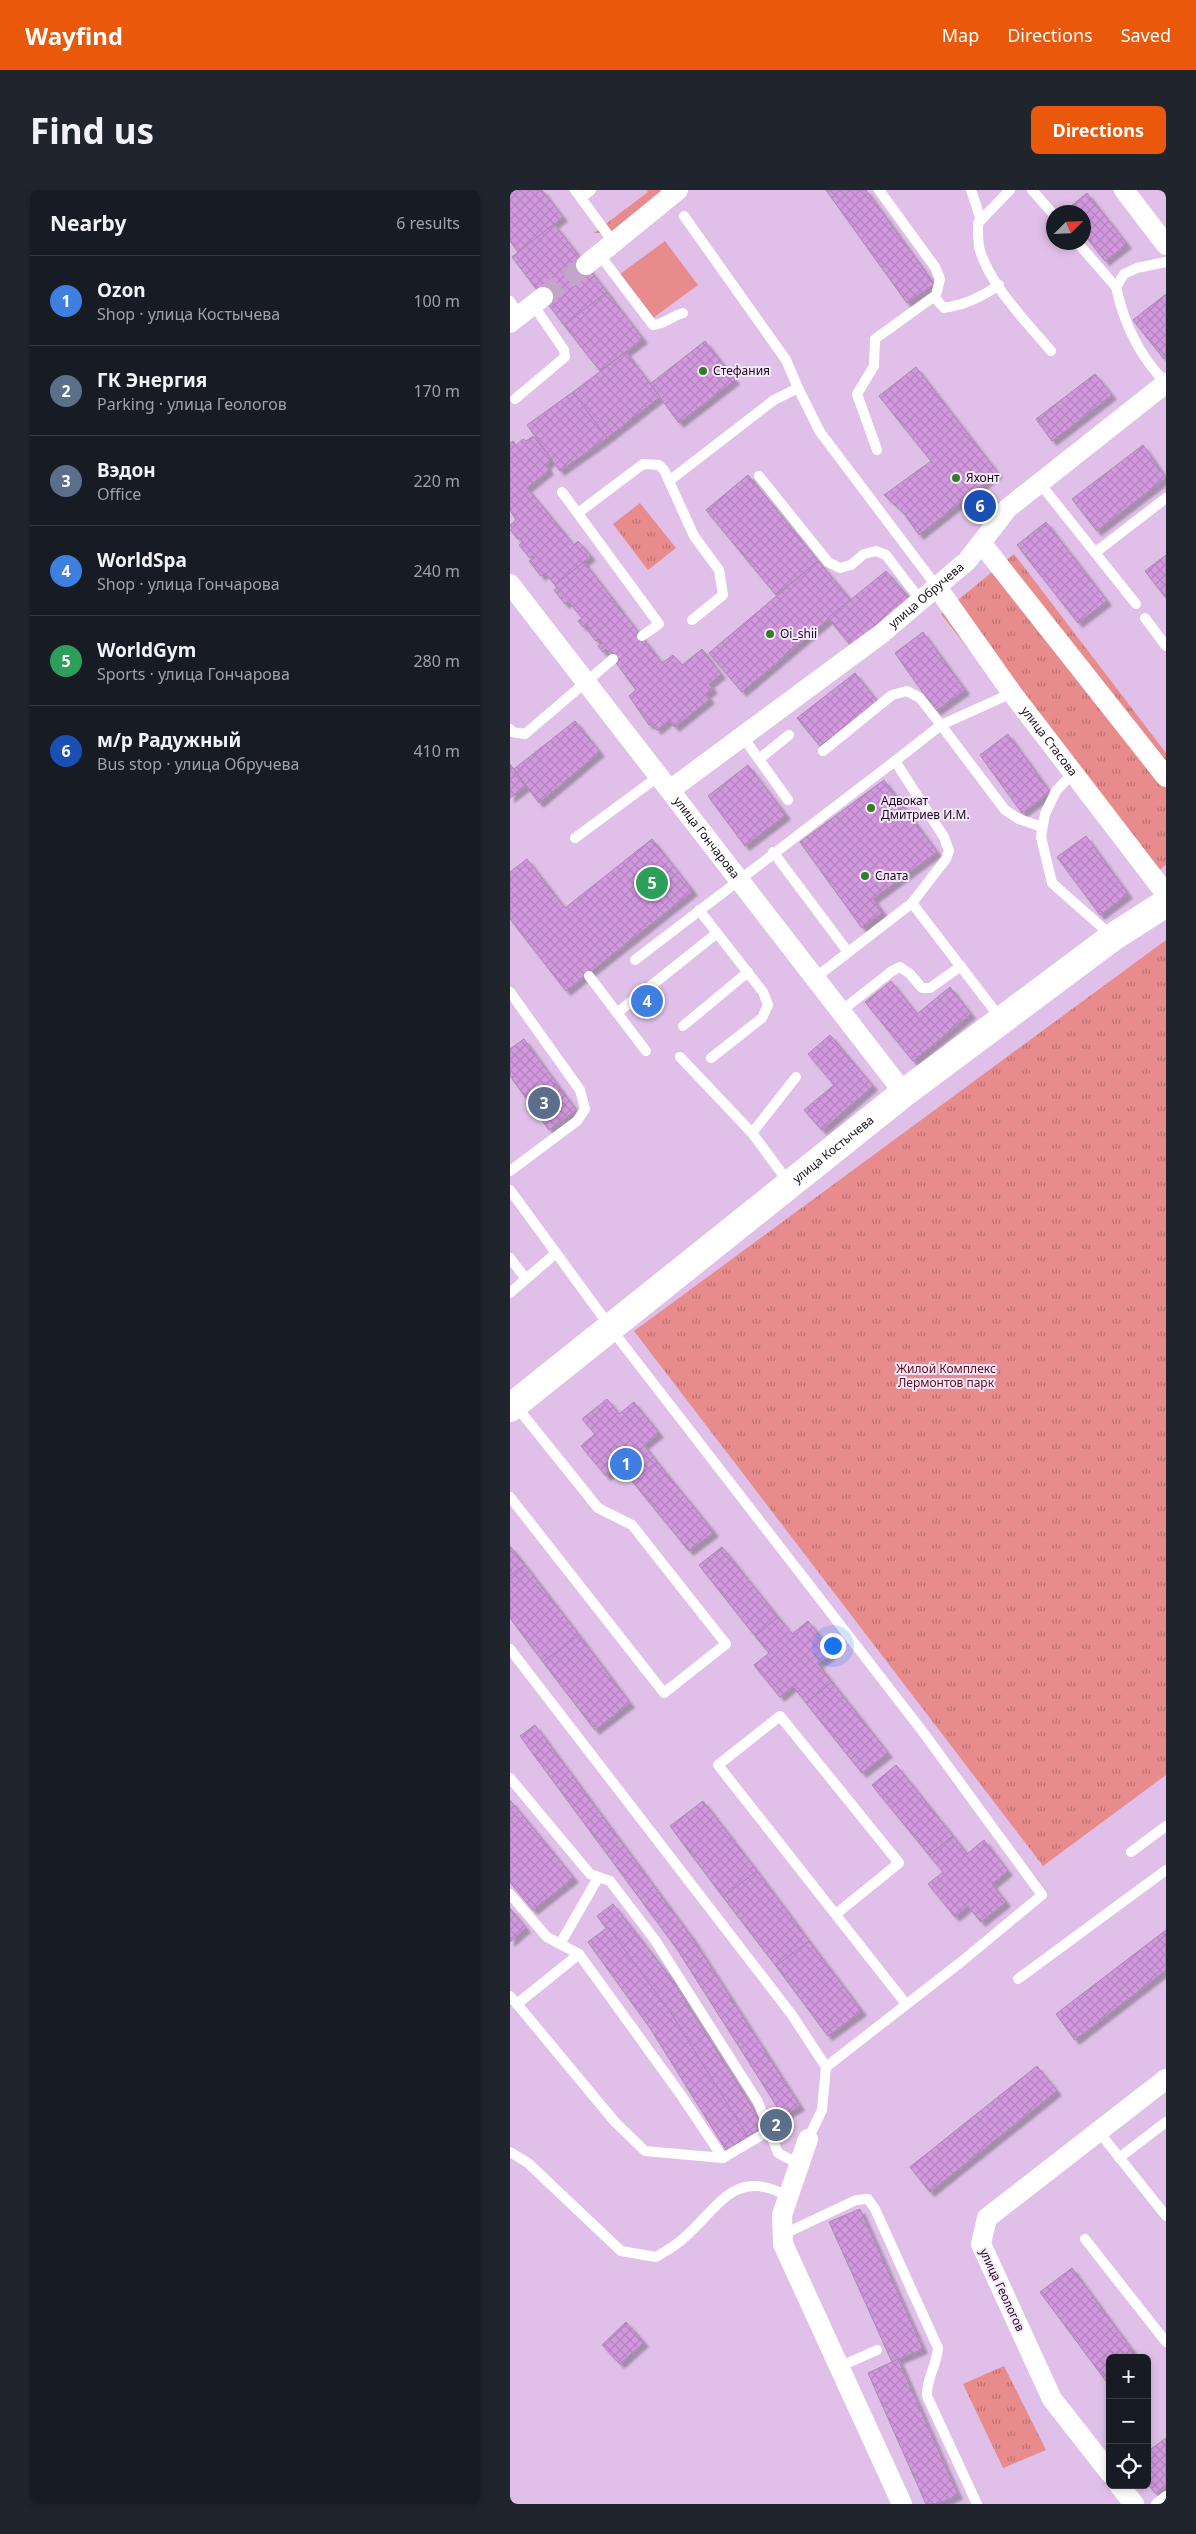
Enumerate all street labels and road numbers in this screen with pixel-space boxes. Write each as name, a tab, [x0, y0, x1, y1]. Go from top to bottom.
street label: улица Обручева	[885, 558, 967, 632]
street label: улица Стасова	[1017, 703, 1082, 780]
street label: улица Гончарова	[670, 793, 744, 882]
street label: улица Костычева	[789, 1111, 877, 1187]
street label: улица Геологов	[976, 2246, 1029, 2334]

